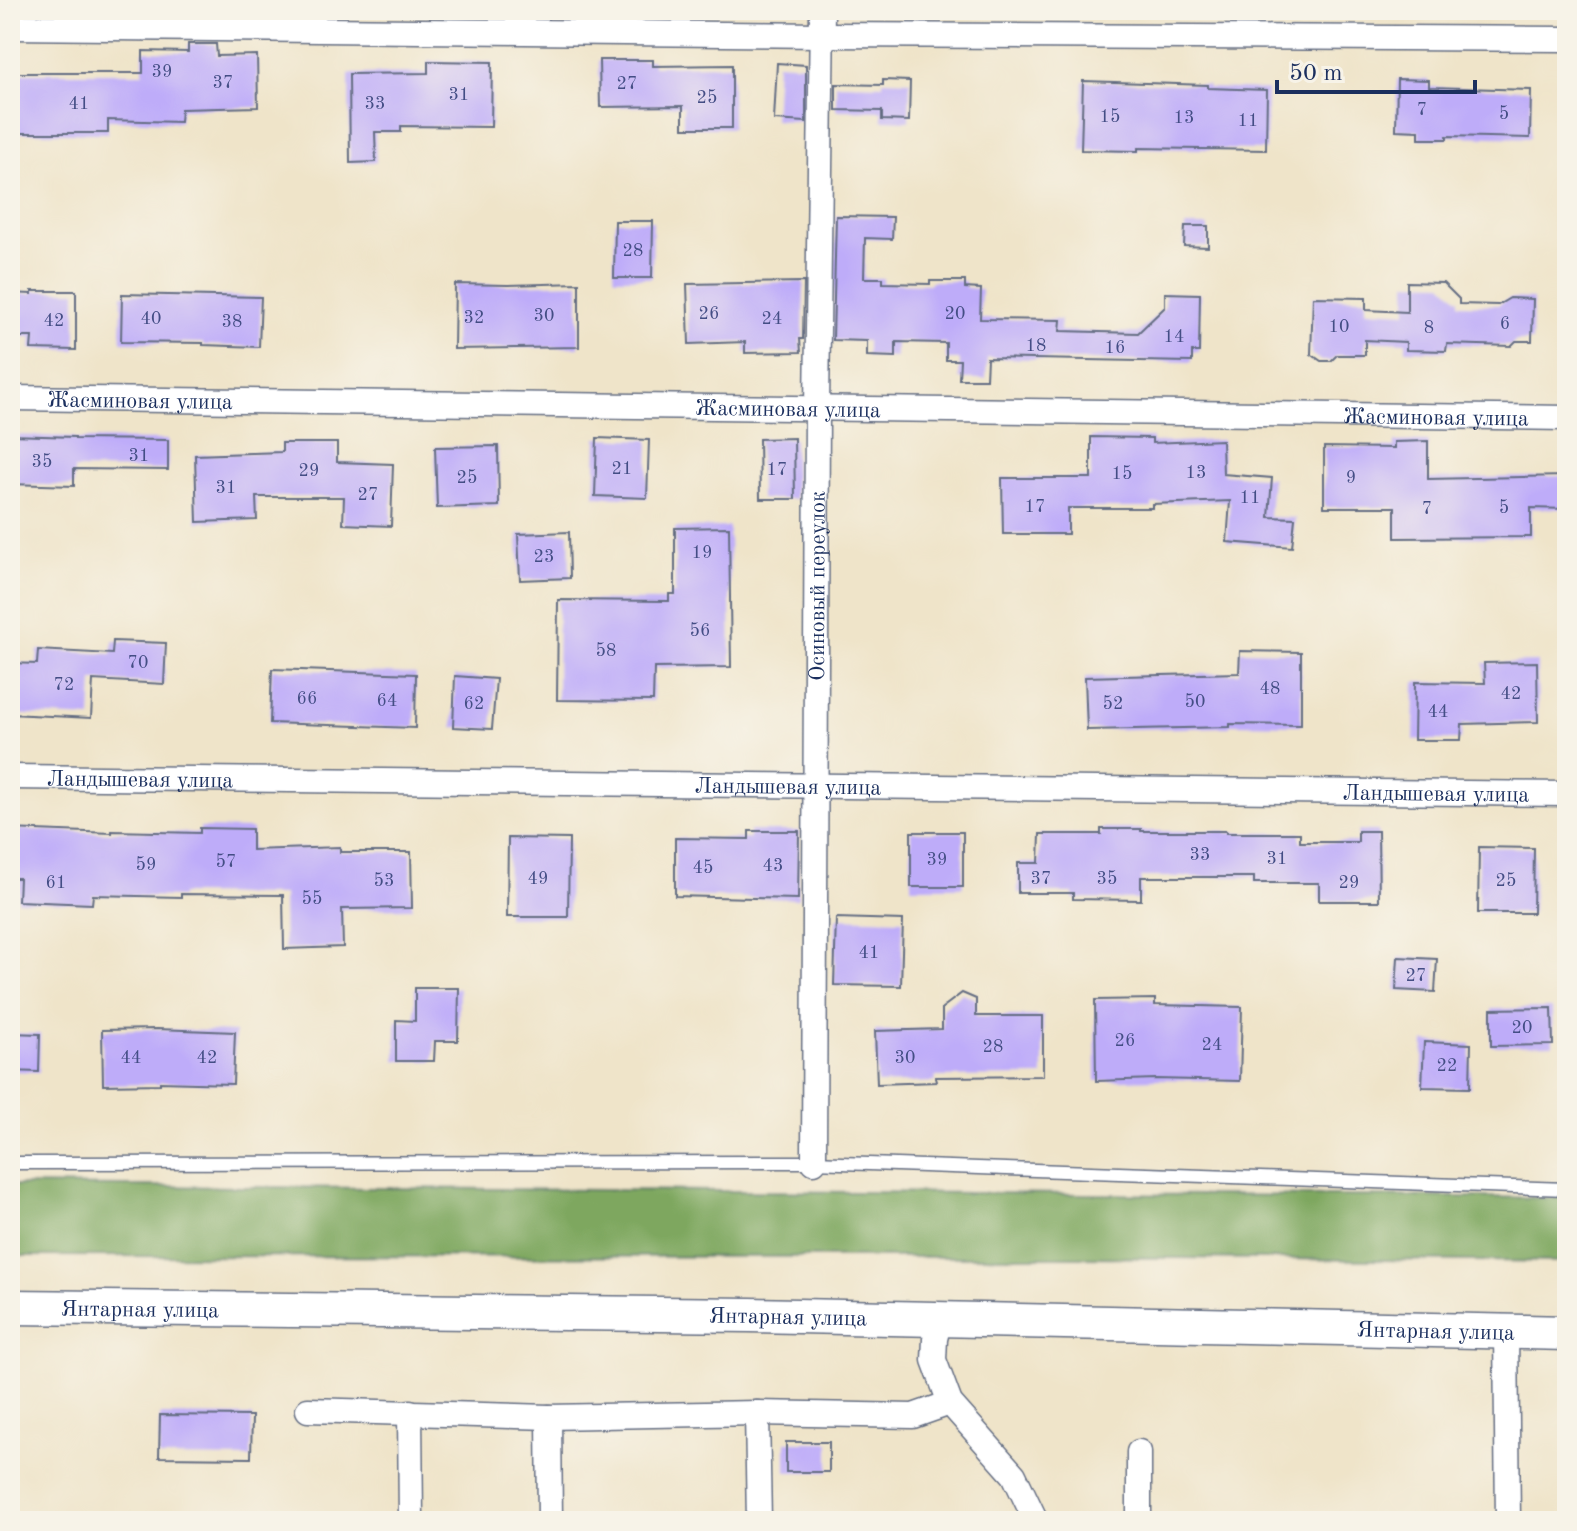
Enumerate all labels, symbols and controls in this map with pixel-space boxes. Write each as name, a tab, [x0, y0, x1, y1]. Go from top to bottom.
scale bar	[1277, 44, 1475, 94]
text: 50 m	[1289, 62, 1343, 86]
house number: 39	[152, 63, 172, 81]
house number: 37	[213, 74, 233, 92]
house number: 27	[617, 75, 637, 93]
house number: 31	[449, 86, 469, 104]
house number: 25	[697, 89, 717, 107]
house number: 41	[69, 95, 89, 113]
house number: 33	[365, 95, 385, 113]
house number: 7	[1417, 101, 1427, 119]
house number: 5	[1499, 105, 1509, 123]
house number: 15	[1100, 108, 1120, 126]
house number: 13	[1174, 109, 1194, 127]
house number: 11	[1238, 112, 1258, 130]
house number: 28	[623, 242, 643, 260]
house number: 26	[699, 305, 719, 323]
house number: 20	[945, 305, 965, 323]
house number: 30	[534, 307, 554, 325]
house number: 32	[464, 309, 484, 327]
house number: 40	[141, 310, 161, 328]
house number: 24	[762, 310, 782, 328]
house number: 42	[44, 312, 64, 330]
house number: 38	[222, 313, 242, 331]
house number: 6	[1500, 315, 1510, 333]
house number: 10	[1329, 318, 1349, 336]
house number: 8	[1424, 319, 1434, 337]
house number: 14	[1164, 328, 1184, 346]
house number: 18	[1026, 337, 1046, 355]
house number: 16	[1105, 339, 1125, 357]
street label: Жасминовая улица	[47, 389, 233, 414]
street label: Жасминовая улица	[695, 398, 881, 422]
street label: Жасминовая улица	[1343, 406, 1529, 431]
house number: 31	[129, 447, 149, 465]
house number: 35	[32, 453, 52, 471]
house number: 21	[612, 460, 632, 478]
house number: 17	[767, 461, 787, 479]
house number: 29	[299, 462, 319, 480]
house number: 13	[1186, 464, 1206, 482]
house number: 15	[1112, 465, 1132, 483]
house number: 25	[457, 469, 477, 487]
house number: 9	[1346, 469, 1356, 487]
house number: 31	[216, 479, 236, 497]
house number: 27	[358, 486, 378, 504]
house number: 11	[1240, 489, 1260, 507]
street label: Осиновый переулок	[807, 491, 830, 681]
house number: 17	[1025, 498, 1045, 516]
house number: 5	[1499, 499, 1509, 517]
house number: 7	[1422, 500, 1432, 518]
house number: 19	[692, 544, 712, 562]
house number: 23	[534, 548, 554, 566]
house number: 56	[690, 622, 710, 640]
house number: 58	[596, 642, 616, 660]
house number: 70	[128, 654, 148, 672]
house number: 72	[54, 676, 74, 694]
house number: 48	[1260, 680, 1280, 698]
house number: 42	[1501, 685, 1521, 703]
house number: 66	[297, 690, 317, 708]
house number: 64	[377, 692, 397, 710]
house number: 50	[1185, 693, 1205, 711]
house number: 62	[464, 695, 484, 713]
house number: 52	[1103, 695, 1123, 713]
house number: 44	[1428, 703, 1448, 721]
street label: Ландышевая улица	[47, 768, 233, 792]
street label: Ландышевая улица	[695, 775, 881, 800]
street label: Ландышевая улица	[1343, 783, 1529, 807]
house number: 33	[1190, 846, 1210, 864]
house number: 31	[1267, 850, 1287, 868]
house number: 39	[927, 851, 947, 869]
house number: 57	[216, 853, 236, 871]
house number: 59	[136, 856, 156, 874]
house number: 43	[763, 857, 783, 875]
house number: 45	[693, 859, 713, 877]
house number: 49	[528, 870, 548, 888]
house number: 37	[1031, 870, 1051, 888]
house number: 35	[1097, 870, 1117, 888]
house number: 53	[374, 872, 394, 890]
house number: 25	[1496, 872, 1516, 890]
house number: 61	[46, 874, 66, 892]
house number: 29	[1339, 874, 1359, 892]
house number: 55	[302, 890, 322, 908]
house number: 41	[859, 944, 879, 962]
house number: 27	[1406, 967, 1426, 985]
house number: 20	[1512, 1019, 1532, 1037]
house number: 26	[1115, 1032, 1135, 1050]
house number: 24	[1202, 1036, 1222, 1054]
house number: 28	[983, 1038, 1003, 1056]
house number: 44	[121, 1049, 141, 1067]
house number: 42	[197, 1049, 217, 1067]
house number: 30	[895, 1049, 915, 1067]
house number: 22	[1437, 1057, 1457, 1075]
street label: Янтарная улица	[61, 1299, 219, 1322]
street label: Янтарная улица	[709, 1306, 867, 1331]
street label: Янтарная улица	[1356, 1319, 1515, 1345]

